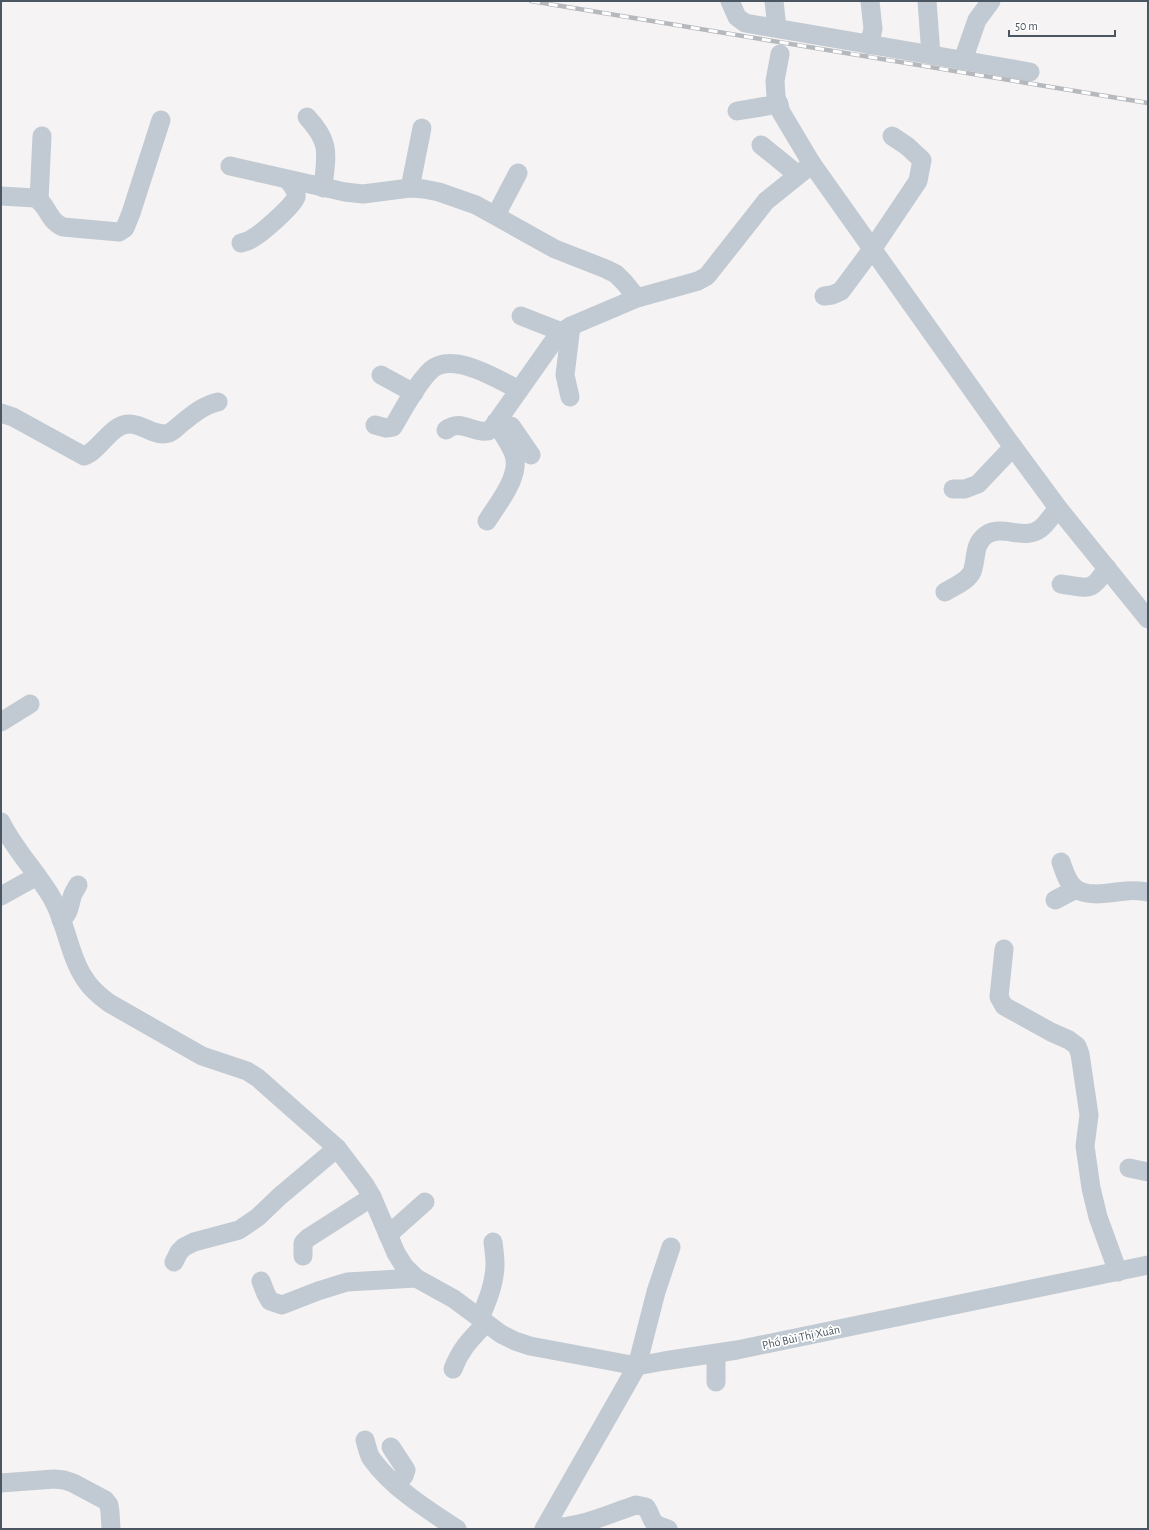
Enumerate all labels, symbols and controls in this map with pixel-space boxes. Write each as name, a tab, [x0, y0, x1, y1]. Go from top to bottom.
scale bar	[1009, 12, 1115, 38]
text: 50 m	[1015, 20, 1038, 32]
street label: Phố Bùi Thị Xuân	[761, 1323, 841, 1351]

